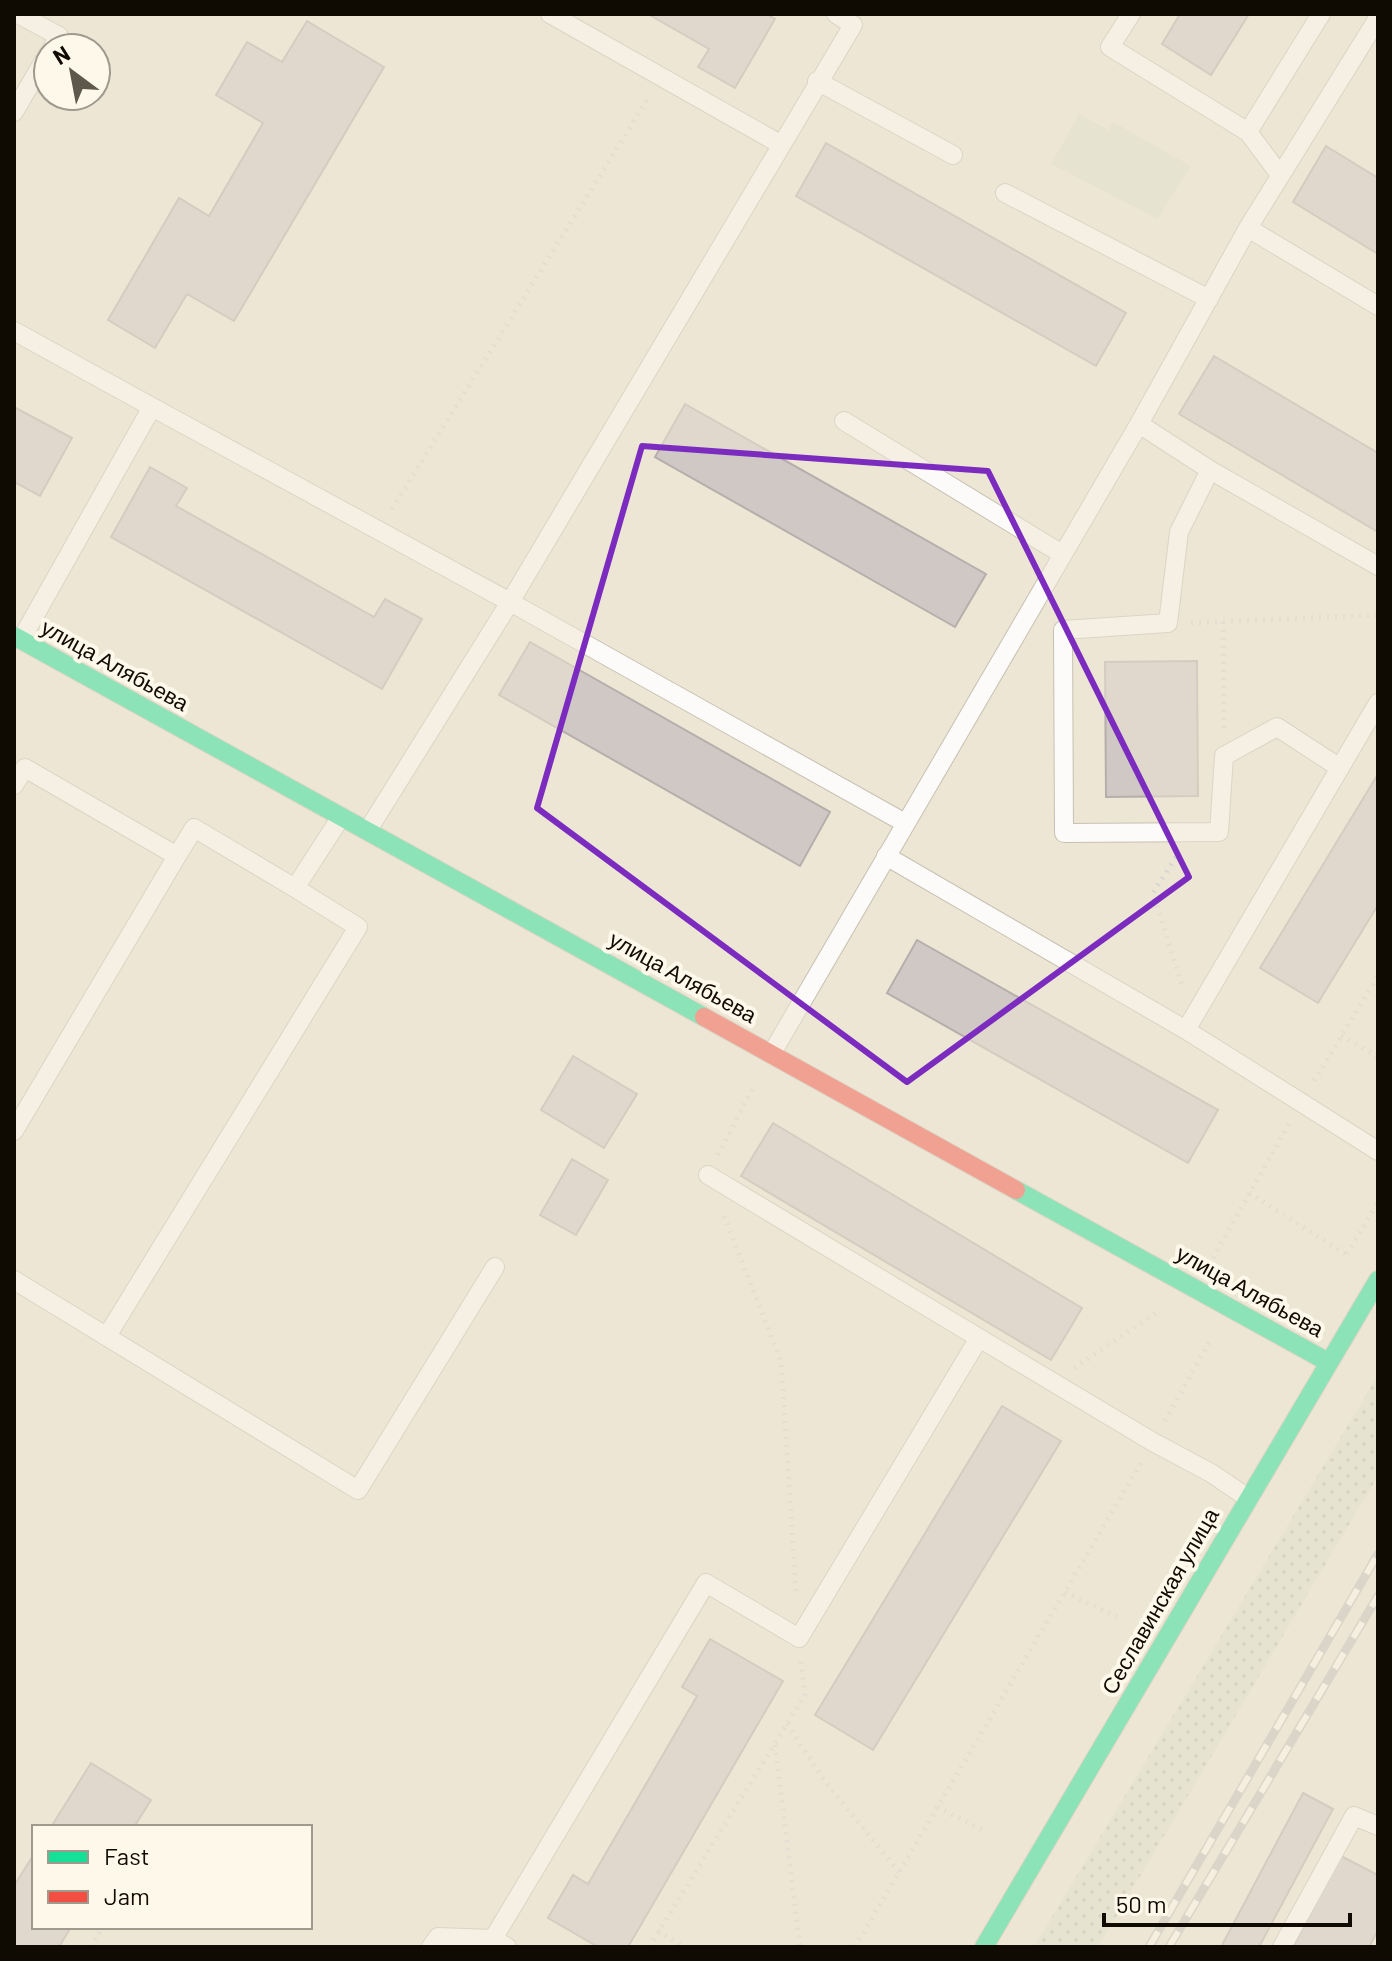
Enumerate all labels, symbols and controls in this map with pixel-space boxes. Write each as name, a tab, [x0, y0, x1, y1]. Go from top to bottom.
north arrow	[32, 32, 112, 112]
text: N	[48, 39, 74, 69]
street label: улица Алябьева	[37, 613, 194, 717]
street label: улица Алябьева	[605, 925, 762, 1029]
street label: улица Алябьева	[1172, 1239, 1329, 1343]
street label: Сеславинская улица	[1095, 1502, 1224, 1699]
legend	[32, 1825, 312, 1929]
text: Fast	[104, 1841, 149, 1870]
scale bar	[1104, 1877, 1350, 1927]
text: Jam	[104, 1881, 150, 1910]
text: 50 m	[1116, 1889, 1167, 1918]

